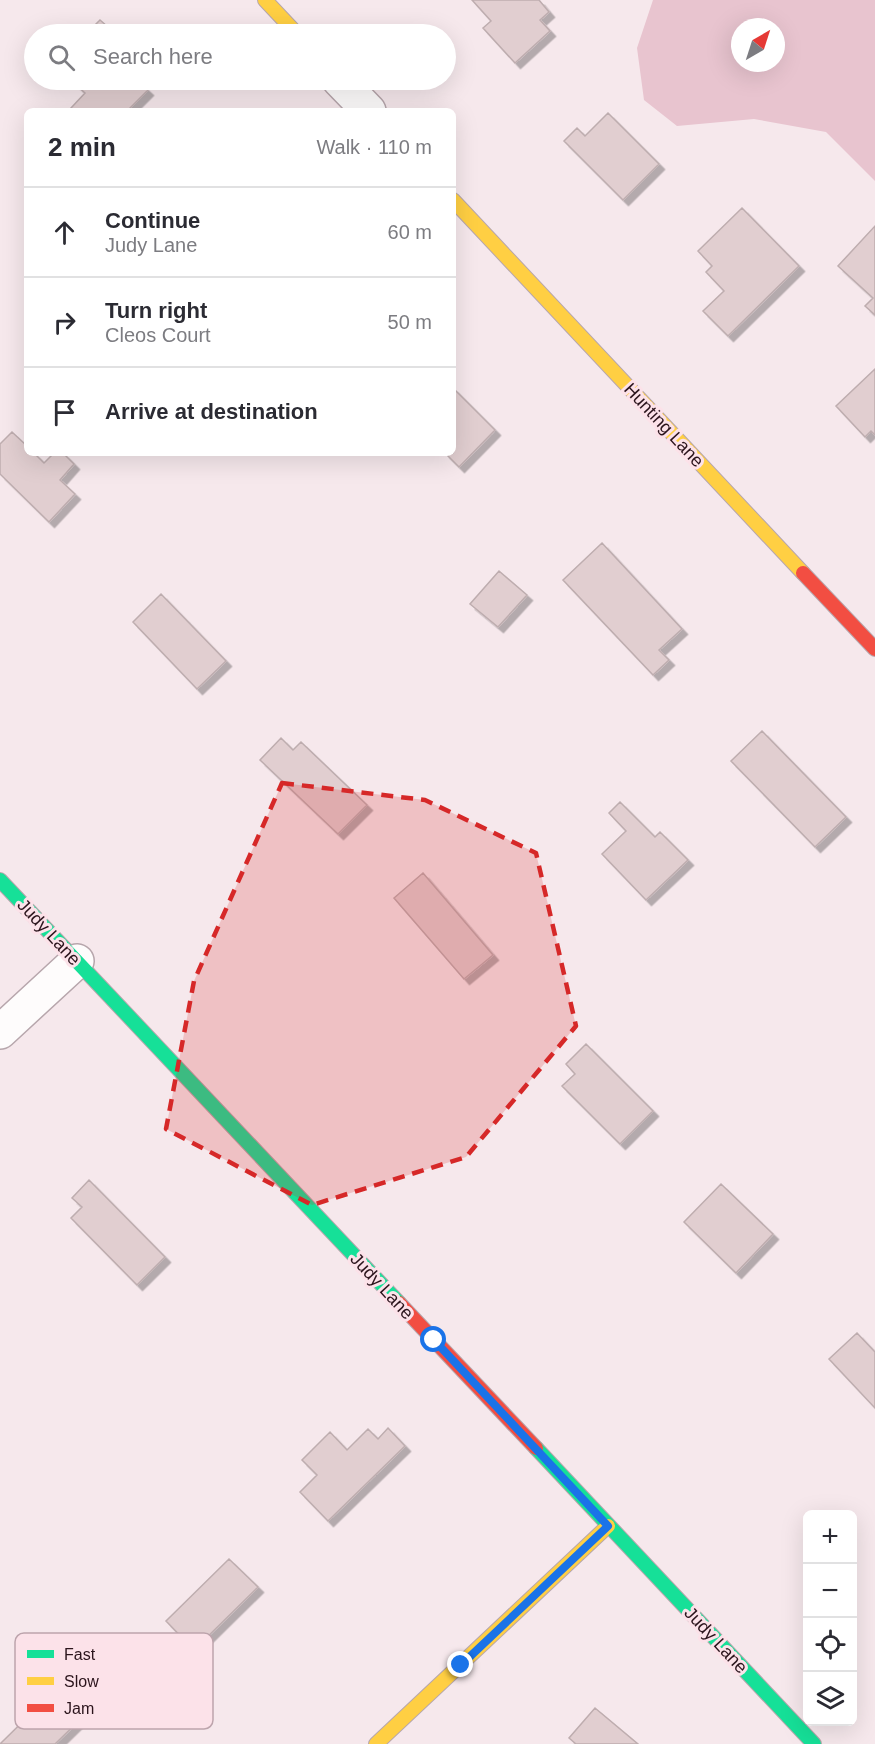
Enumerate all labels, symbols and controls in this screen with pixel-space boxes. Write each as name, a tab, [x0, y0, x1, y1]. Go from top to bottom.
north arrow	[731, 18, 785, 72]
search box	[24, 24, 456, 90]
icon: search	[45, 41, 78, 74]
text: Search here	[93, 44, 213, 69]
text: 2 min	[48, 132, 116, 162]
text: Walk · 110 m	[316, 136, 432, 158]
text: Continue	[105, 208, 200, 233]
icon: ahead	[48, 216, 81, 249]
text: 60 m	[388, 221, 432, 243]
text: Judy Lane	[105, 234, 197, 256]
text: Turn right	[105, 298, 207, 323]
icon: right	[48, 306, 81, 339]
text: 50 m	[388, 311, 432, 333]
text: Cleos Court	[105, 324, 211, 346]
street label: Hunting Lane	[620, 379, 708, 471]
icon: arrive	[48, 396, 81, 429]
text: Arrive at destination	[105, 399, 318, 424]
street label: Judy Lane	[13, 895, 85, 969]
street label: Judy Lane	[346, 1249, 418, 1323]
route start	[420, 1326, 446, 1352]
map controls	[803, 1510, 857, 1726]
button: +	[803, 1510, 857, 1564]
button: −	[803, 1564, 857, 1618]
street label: Judy Lane	[680, 1603, 752, 1677]
button: locate	[803, 1618, 857, 1672]
legend	[15, 1633, 213, 1729]
text: Fast	[64, 1646, 96, 1663]
route end	[447, 1651, 473, 1677]
button: layers	[803, 1672, 857, 1726]
text: Slow	[64, 1673, 99, 1690]
text: Jam	[64, 1700, 94, 1717]

